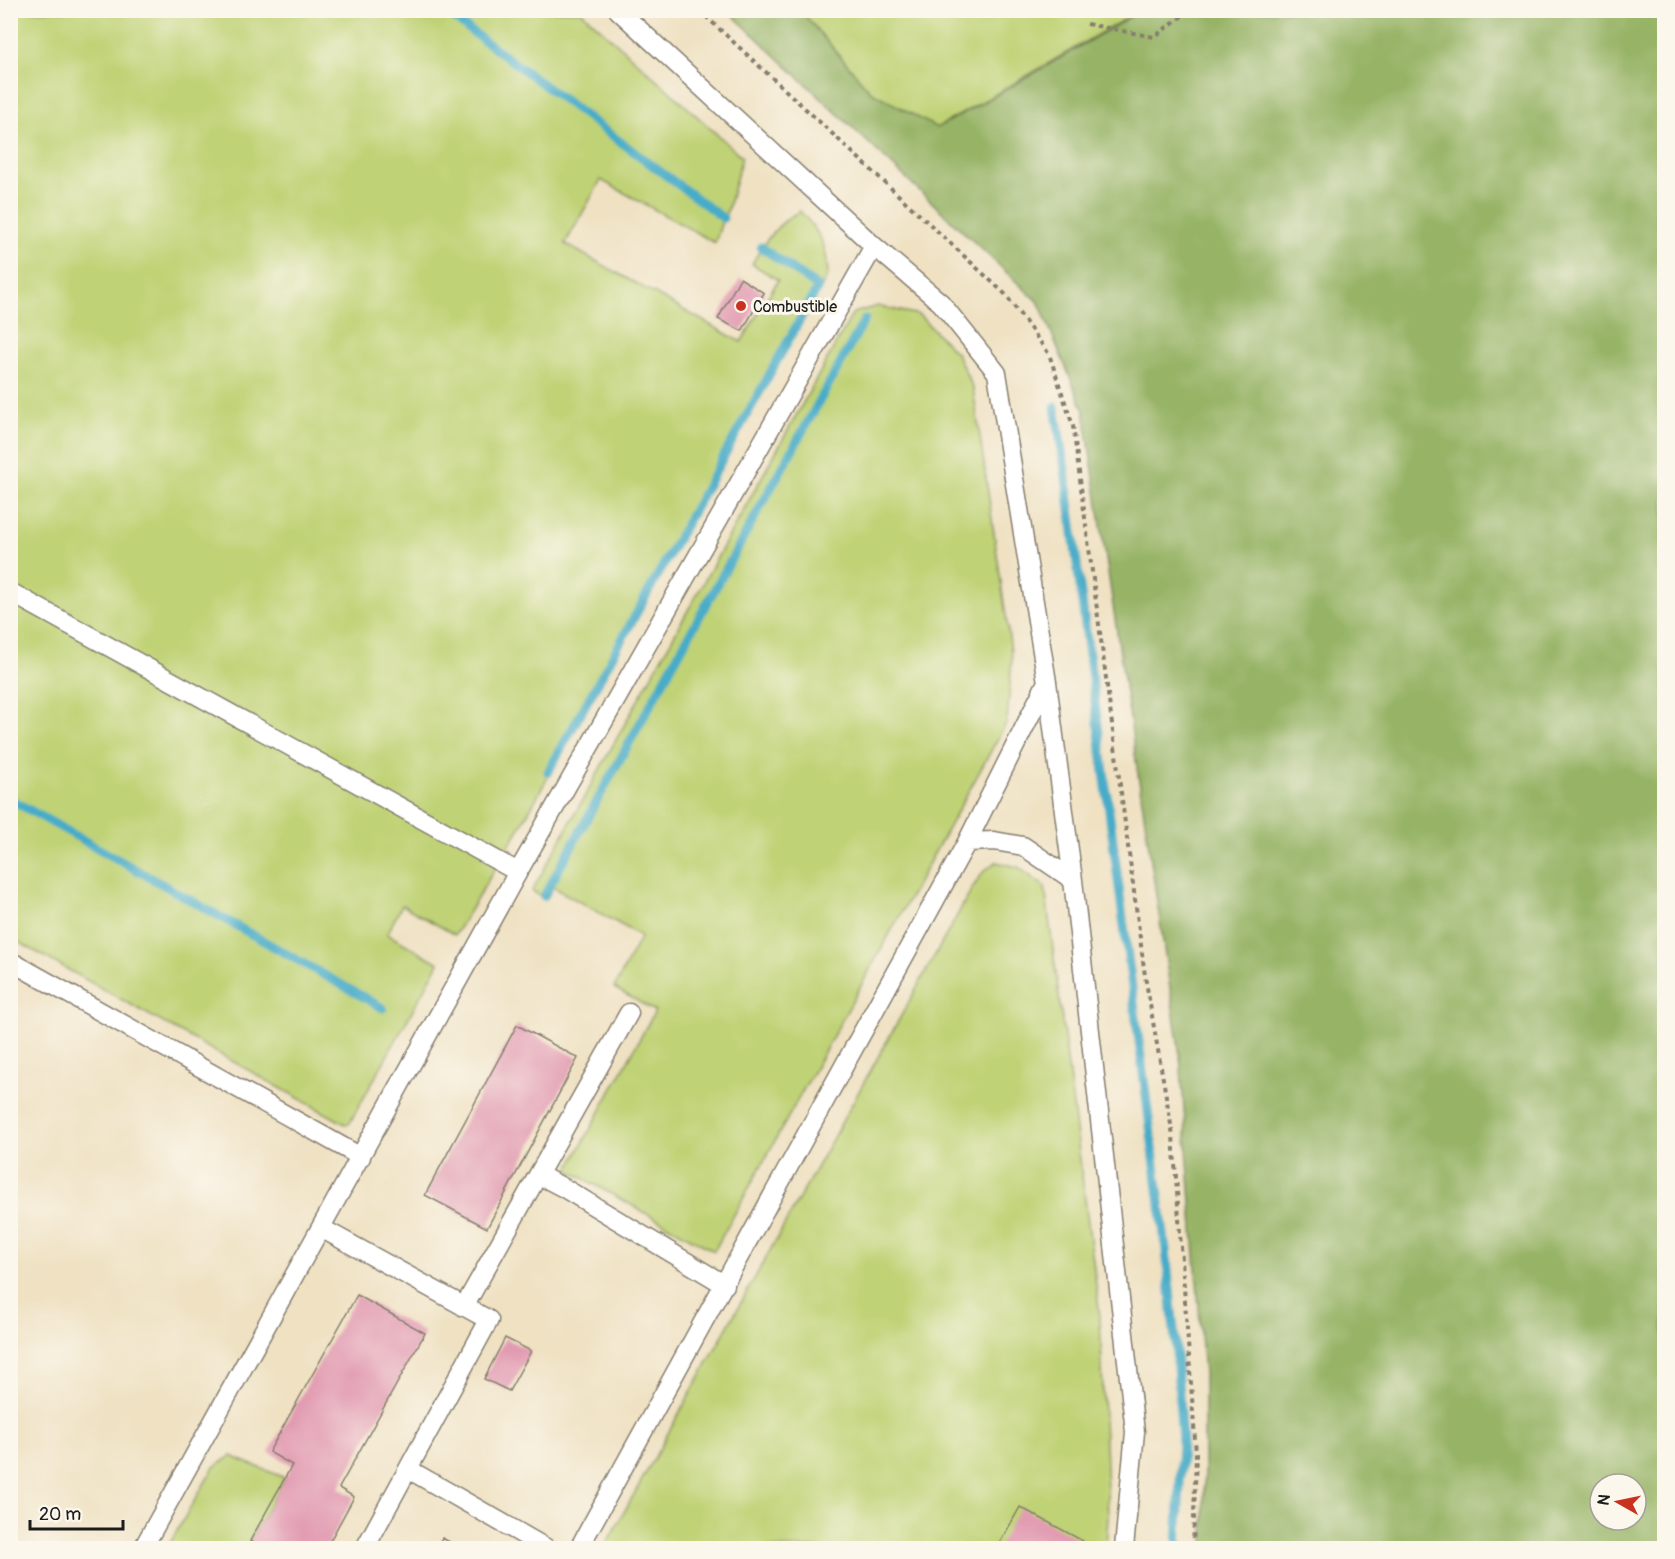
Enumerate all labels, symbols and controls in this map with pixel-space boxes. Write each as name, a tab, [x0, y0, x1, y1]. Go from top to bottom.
place label: Combustible	[753, 297, 837, 317]
marker: Combustible	[734, 299, 748, 313]
north arrow	[1588, 1472, 1648, 1532]
scale bar	[30, 1493, 123, 1531]
text: N	[1593, 1493, 1615, 1507]
text: 20 m	[39, 1503, 81, 1526]

